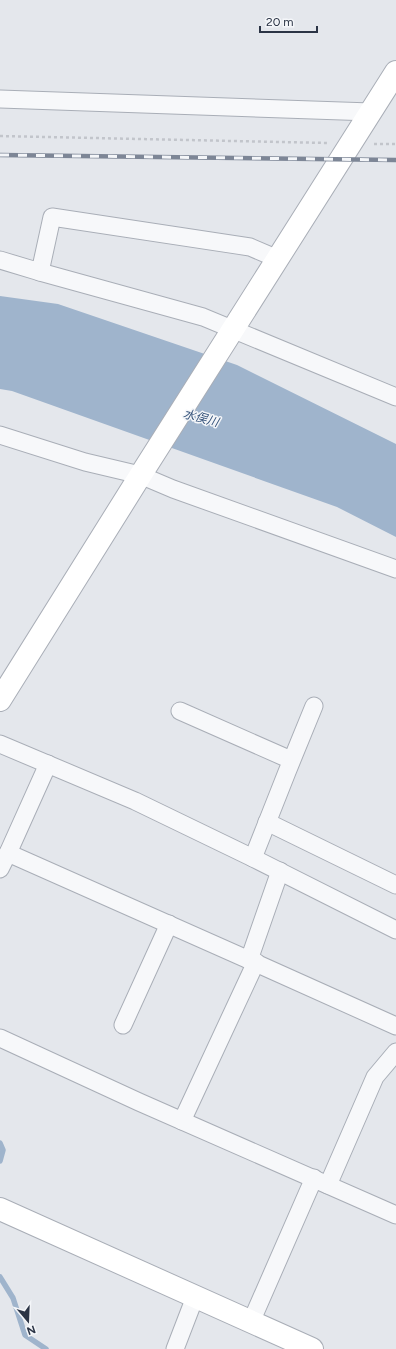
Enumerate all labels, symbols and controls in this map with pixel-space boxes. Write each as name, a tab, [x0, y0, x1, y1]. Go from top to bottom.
scale bar	[260, 8, 317, 34]
text: 20 m	[266, 15, 294, 29]
water label: 水俣川	[182, 407, 222, 430]
north arrow	[8, 1301, 48, 1341]
text: N	[25, 1322, 37, 1338]

